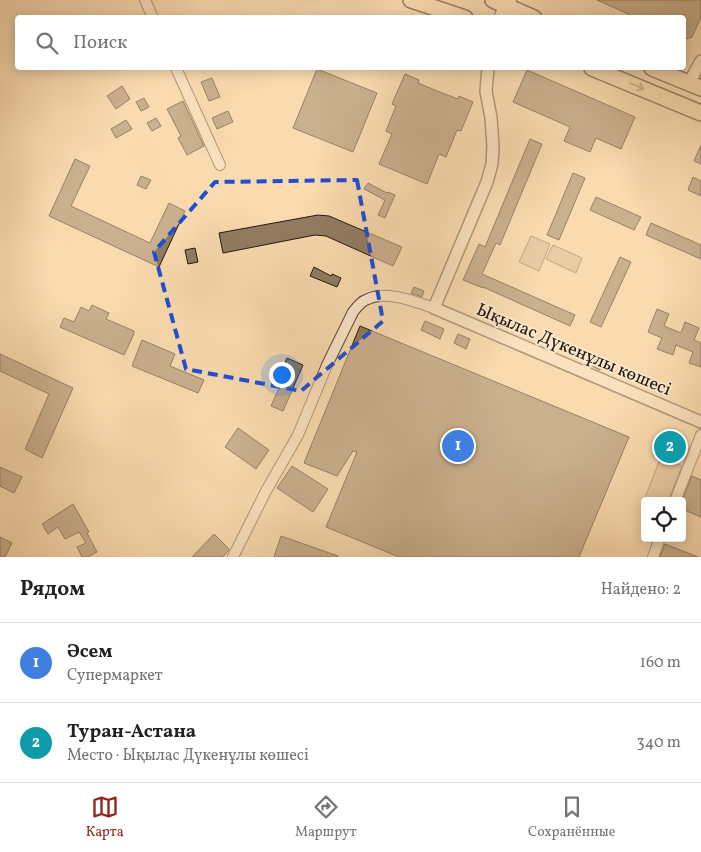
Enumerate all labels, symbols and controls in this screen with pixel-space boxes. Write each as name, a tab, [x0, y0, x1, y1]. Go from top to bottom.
search box	[15, 15, 686, 70]
icon: search	[33, 29, 61, 57]
text: Поиск	[73, 30, 127, 56]
one-way arrow	[629, 82, 644, 92]
street label: Ықылас Дүкенұлы көшесі	[472, 298, 675, 403]
your location	[269, 362, 295, 388]
pin: 1	[442, 427, 474, 465]
pin: 2	[654, 428, 686, 466]
map controls	[641, 497, 686, 542]
button: locate	[641, 497, 686, 542]
text: Рядом	[20, 575, 85, 604]
text: Найдено: 2	[601, 579, 681, 601]
text: Әсем	[67, 639, 113, 665]
text: 1	[33, 652, 39, 674]
text: 160 m	[640, 652, 681, 674]
text: Супермаркет	[67, 665, 163, 687]
text: Туран-Астана	[67, 719, 196, 745]
text: 2	[32, 732, 40, 754]
text: 340 m	[637, 732, 681, 754]
text: Место · Ықылас Дүкенұлы көшесі	[67, 745, 309, 767]
tab: Карта	[86, 793, 124, 842]
tab: Маршрут	[295, 793, 357, 842]
tab: Сохранённые	[528, 793, 615, 842]

